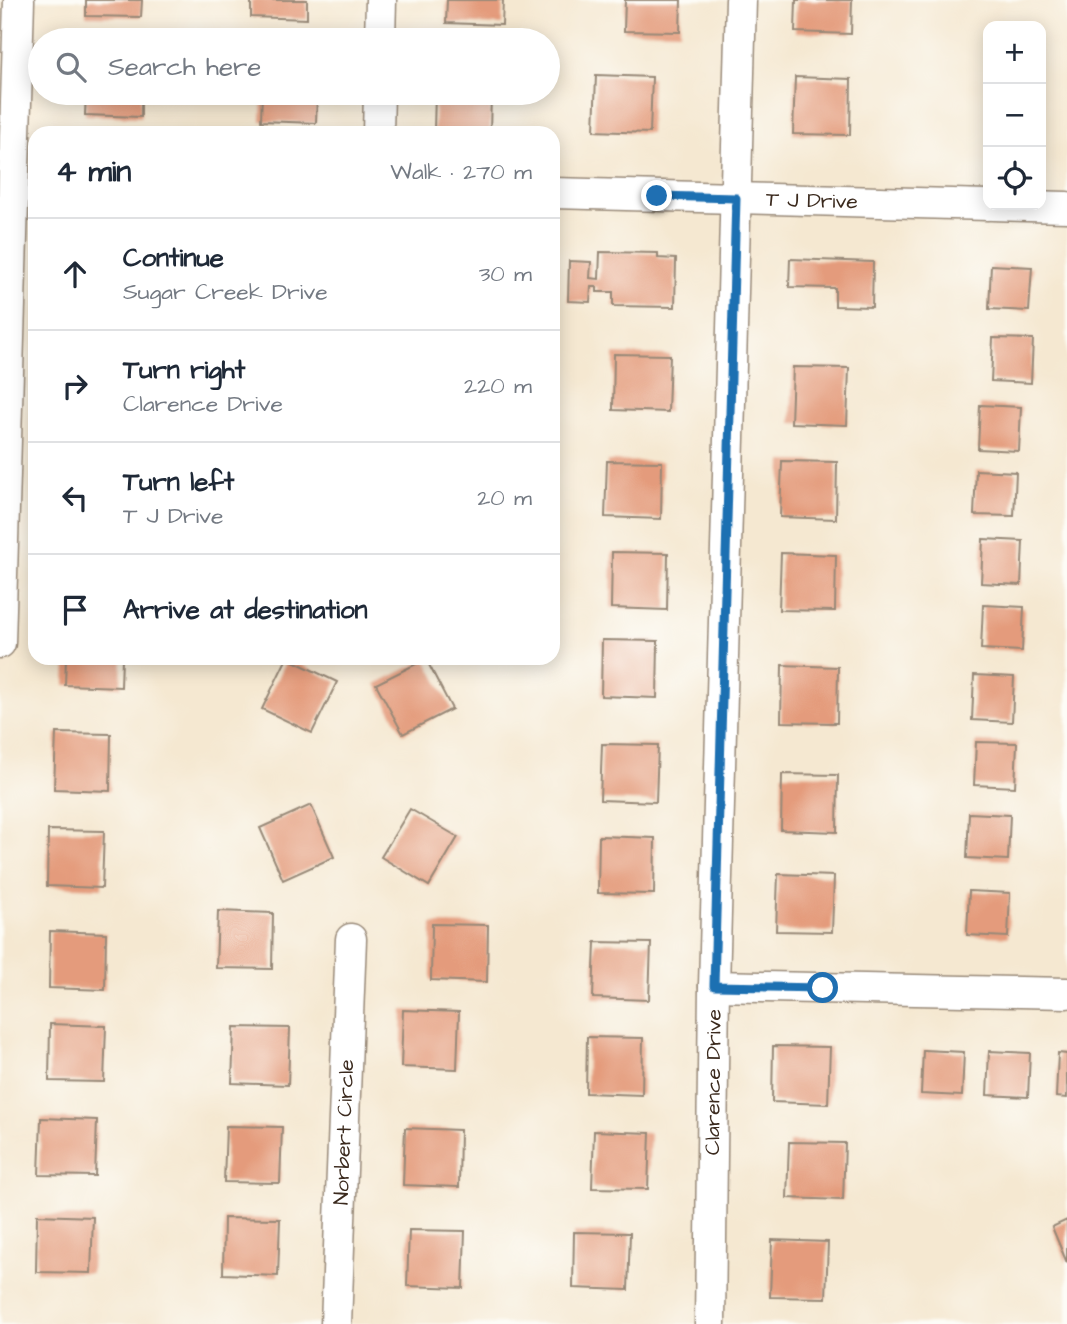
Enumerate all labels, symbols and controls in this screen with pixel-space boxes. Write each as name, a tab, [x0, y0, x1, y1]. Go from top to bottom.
map controls	[983, 21, 1046, 210]
button: +	[983, 21, 1046, 84]
search box	[28, 28, 560, 105]
icon: search	[52, 48, 90, 86]
text: Search here	[108, 49, 261, 85]
button: −	[983, 84, 1046, 147]
button: locate	[983, 147, 1046, 210]
text: 4 min	[56, 151, 131, 193]
text: Walk · 270 m	[390, 156, 532, 188]
route end	[641, 180, 672, 211]
street label: T J Drive	[766, 185, 858, 216]
text: Continue	[123, 240, 224, 276]
icon: ahead	[56, 255, 94, 293]
text: 30 m	[479, 258, 532, 290]
text: Sugar Creek Drive	[123, 276, 328, 308]
text: Turn right	[123, 352, 245, 388]
icon: right	[56, 367, 94, 405]
text: 220 m	[464, 370, 532, 402]
text: Clarence Drive	[123, 388, 283, 420]
text: Turn left	[123, 464, 234, 500]
icon: left	[56, 479, 94, 517]
text: 20 m	[477, 482, 532, 514]
text: T J Drive	[123, 500, 223, 532]
icon: arrive	[56, 591, 94, 629]
text: Arrive at destination	[123, 592, 368, 628]
route start	[807, 972, 838, 1003]
street label: Clarence Drive	[698, 1009, 729, 1155]
street label: Norbert Circle	[327, 1059, 361, 1206]

